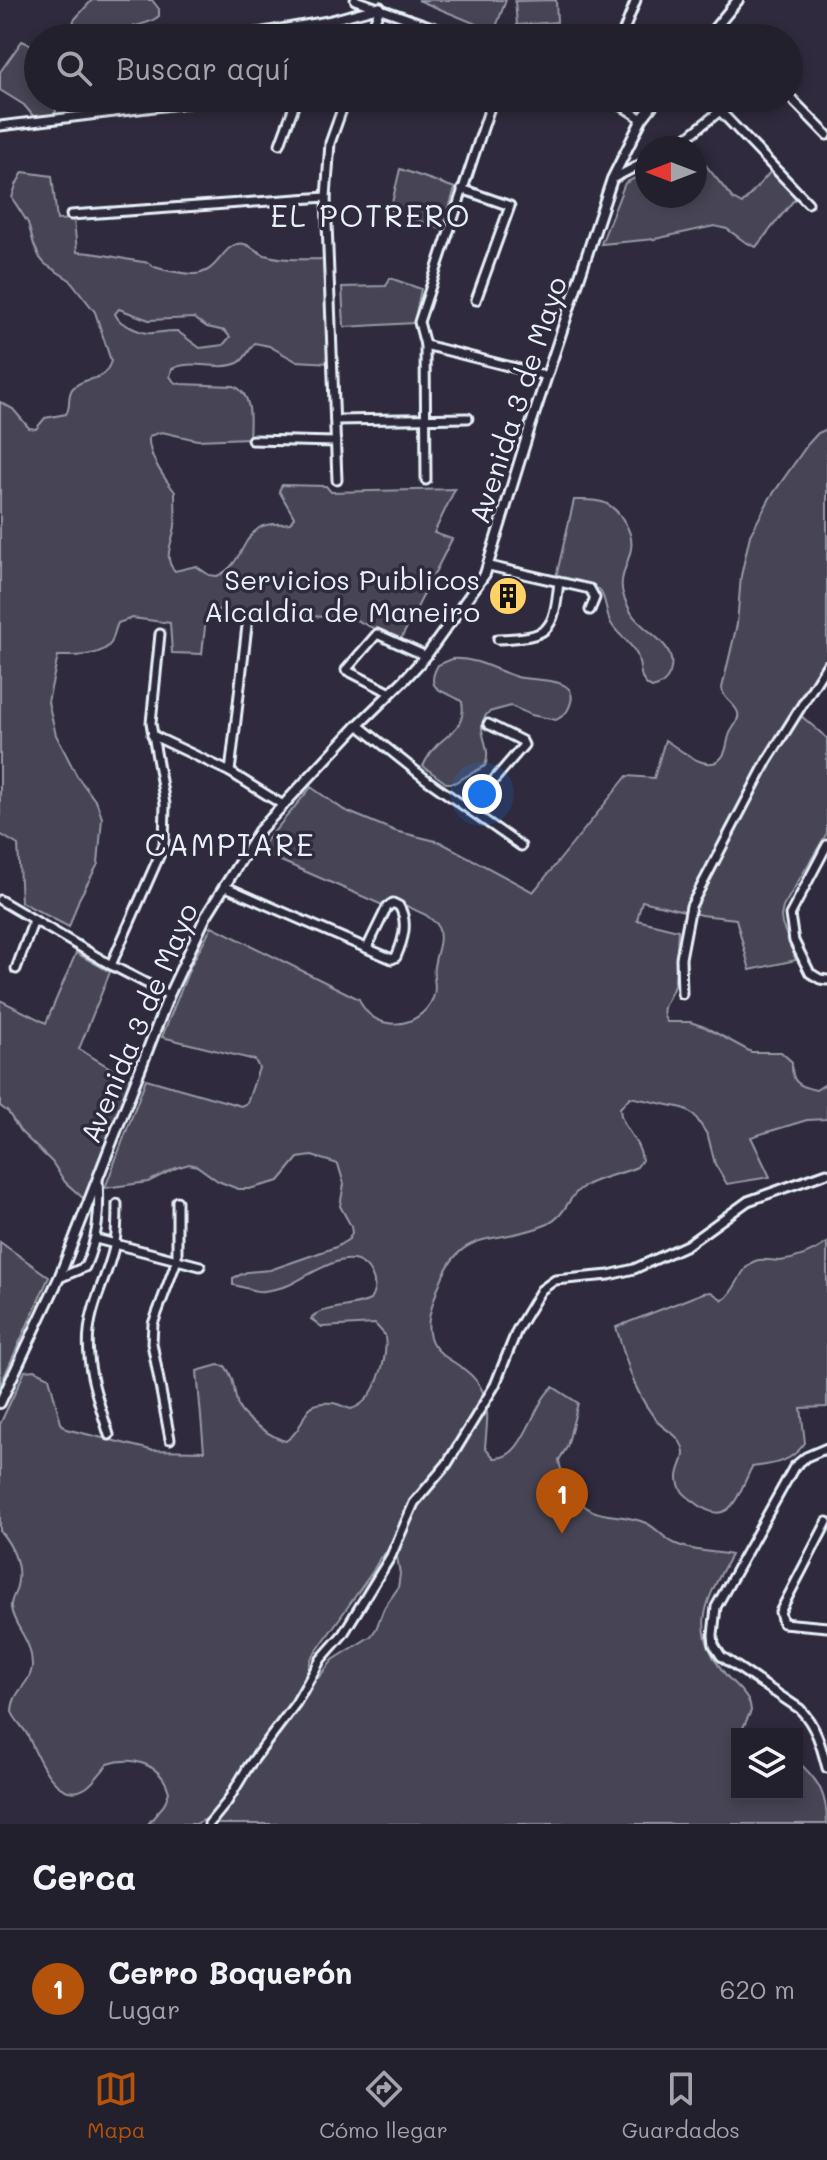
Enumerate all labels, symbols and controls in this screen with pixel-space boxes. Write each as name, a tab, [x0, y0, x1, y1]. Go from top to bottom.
search box	[24, 24, 803, 112]
icon: search	[52, 46, 96, 90]
text: Buscar aquí	[116, 48, 290, 88]
north arrow	[635, 136, 707, 208]
district label: EL POTRERO	[271, 195, 471, 235]
street label: Avenida 3 de Mayo	[460, 272, 574, 528]
place label: Servicios Puiblicos Alcaldia de Maneiro	[204, 561, 480, 629]
building icon: Servicios Puiblicos Alcaldia de Maneiro	[487, 575, 529, 617]
your location	[462, 774, 502, 814]
district label: CAMPIARE	[145, 824, 315, 864]
street label: Avenida 3 de Mayo	[71, 897, 205, 1148]
pin: 1	[536, 1468, 588, 1534]
map controls	[731, 1728, 803, 1800]
button: layers	[731, 1728, 803, 1800]
text: Cerca	[32, 1854, 136, 1899]
text: Cerro Boquerón	[108, 1952, 352, 1992]
text: 1	[52, 1972, 64, 2006]
text: 620 m	[720, 1972, 795, 2006]
text: Lugar	[108, 1992, 180, 2026]
tab: Mapa	[87, 2067, 145, 2144]
tab: Cómo llegar	[319, 2067, 448, 2144]
tab: Guardados	[622, 2067, 740, 2144]

